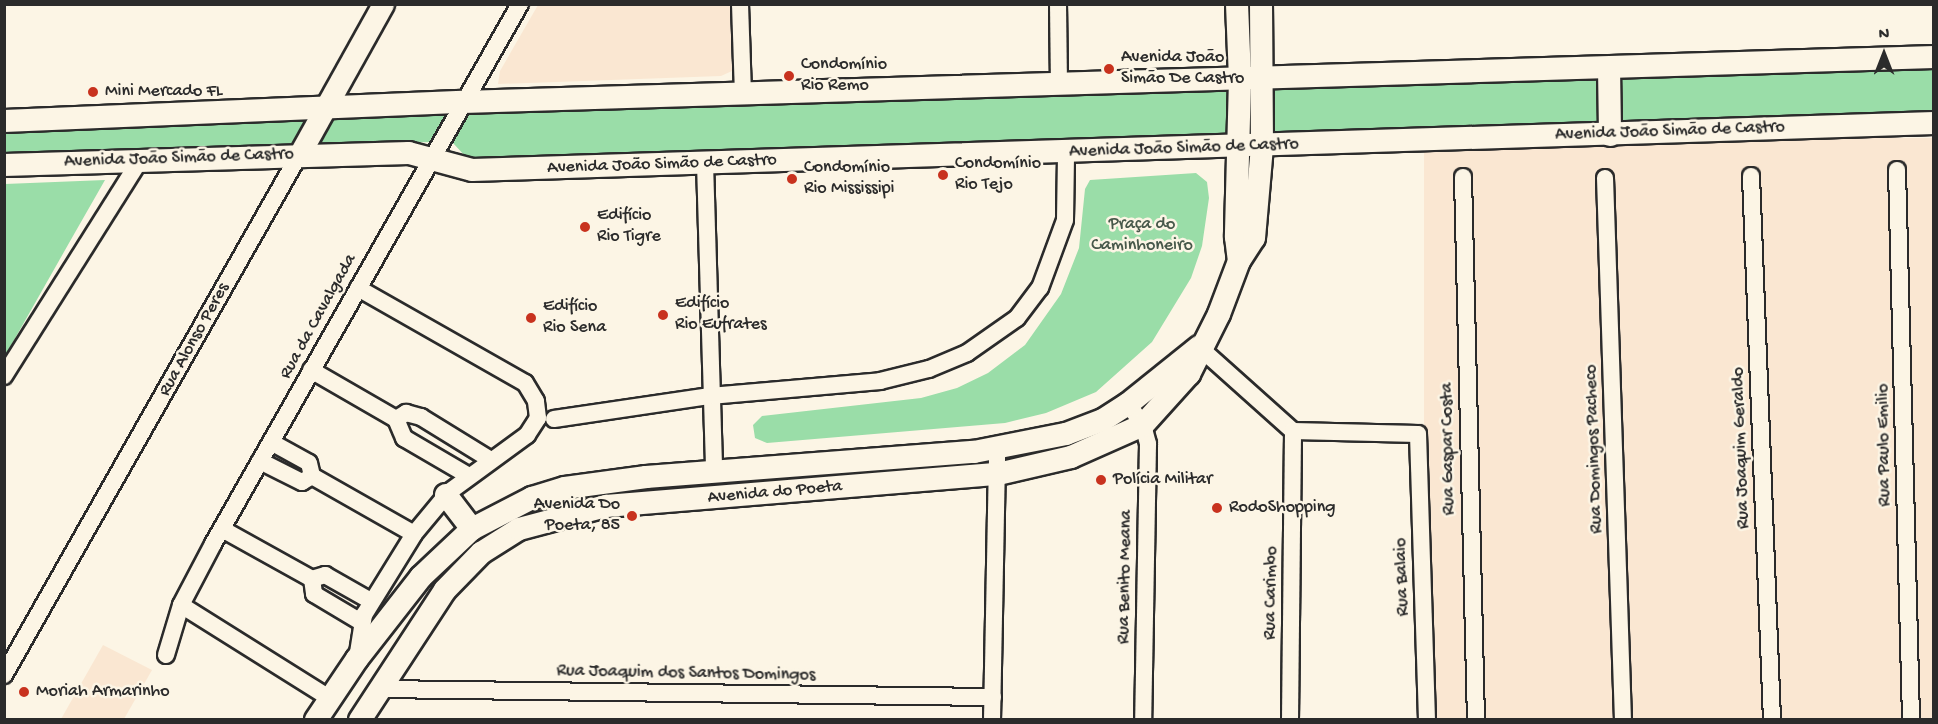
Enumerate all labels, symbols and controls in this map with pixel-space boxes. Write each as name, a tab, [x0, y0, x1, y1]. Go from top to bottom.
north arrow	[1854, 24, 1914, 84]
text: N	[1879, 26, 1889, 45]
place label: Avenida João Simão De Castro	[1121, 48, 1244, 90]
place label: Condomínio Rio Remo	[801, 55, 887, 98]
marker: Avenida João Simão De Castro	[1102, 62, 1116, 76]
marker: Condomínio Rio Remo	[782, 69, 796, 83]
place label: Mini Mercado FL	[105, 81, 222, 103]
marker: Mini Mercado FL	[86, 85, 100, 99]
street label: Avenida João Simão de Castro	[1555, 117, 1785, 147]
street label: Avenida João Simão de Castro	[1069, 134, 1299, 164]
street label: Avenida João Simão de Castro	[64, 144, 294, 174]
street label: Avenida João Simão de Castro	[547, 150, 777, 180]
place label: Condomínio Rio Tejo	[955, 154, 1041, 196]
place label: Condomínio Rio Mississipi	[804, 158, 894, 201]
marker: Condomínio Rio Tejo	[936, 168, 950, 182]
marker: Condomínio Rio Mississipi	[785, 172, 799, 186]
place label: Edifício Rio Tigre	[597, 206, 661, 248]
park label: Praça do Caminhoneiro	[1091, 215, 1193, 258]
marker: Edifício Rio Tigre	[578, 220, 592, 234]
street label: Rua da Cavalgada	[276, 251, 362, 383]
street label: Rua Alonso Peres	[155, 280, 235, 400]
place label: Edifício Rio Eufrates	[675, 294, 767, 336]
place label: Edifício Rio Sena	[543, 297, 606, 340]
marker: Edifício Rio Eufrates	[656, 308, 670, 322]
marker: Edifício Rio Sena	[524, 311, 538, 325]
street label: Rua Domingos Pacheco	[1581, 364, 1609, 534]
street label: Rua Joaquim Geraldo	[1728, 367, 1756, 529]
street label: Rua Gaspar Costa	[1437, 382, 1461, 516]
street label: Rua Paulo Emilio	[1873, 383, 1897, 507]
place label: Polícia Militar	[1113, 469, 1212, 491]
marker: Polícia Militar	[1094, 473, 1108, 487]
street label: Avenida do Poeta	[707, 476, 843, 510]
place label: Avenida Do Poeta, 85	[534, 495, 620, 538]
place label: RodoShopping	[1229, 497, 1335, 519]
marker: RodoShopping	[1210, 501, 1224, 515]
marker: Avenida Do Poeta, 85	[625, 509, 639, 523]
street label: Rua Benito Meana	[1114, 510, 1138, 644]
street label: Rua Balaio	[1391, 537, 1415, 617]
street label: Rua Carimbo	[1260, 546, 1284, 640]
street label: Rua Joaquim dos Santos Domingos	[556, 661, 816, 687]
place label: Moriah Armarinho	[36, 681, 170, 703]
marker: Moriah Armarinho	[17, 685, 31, 699]

